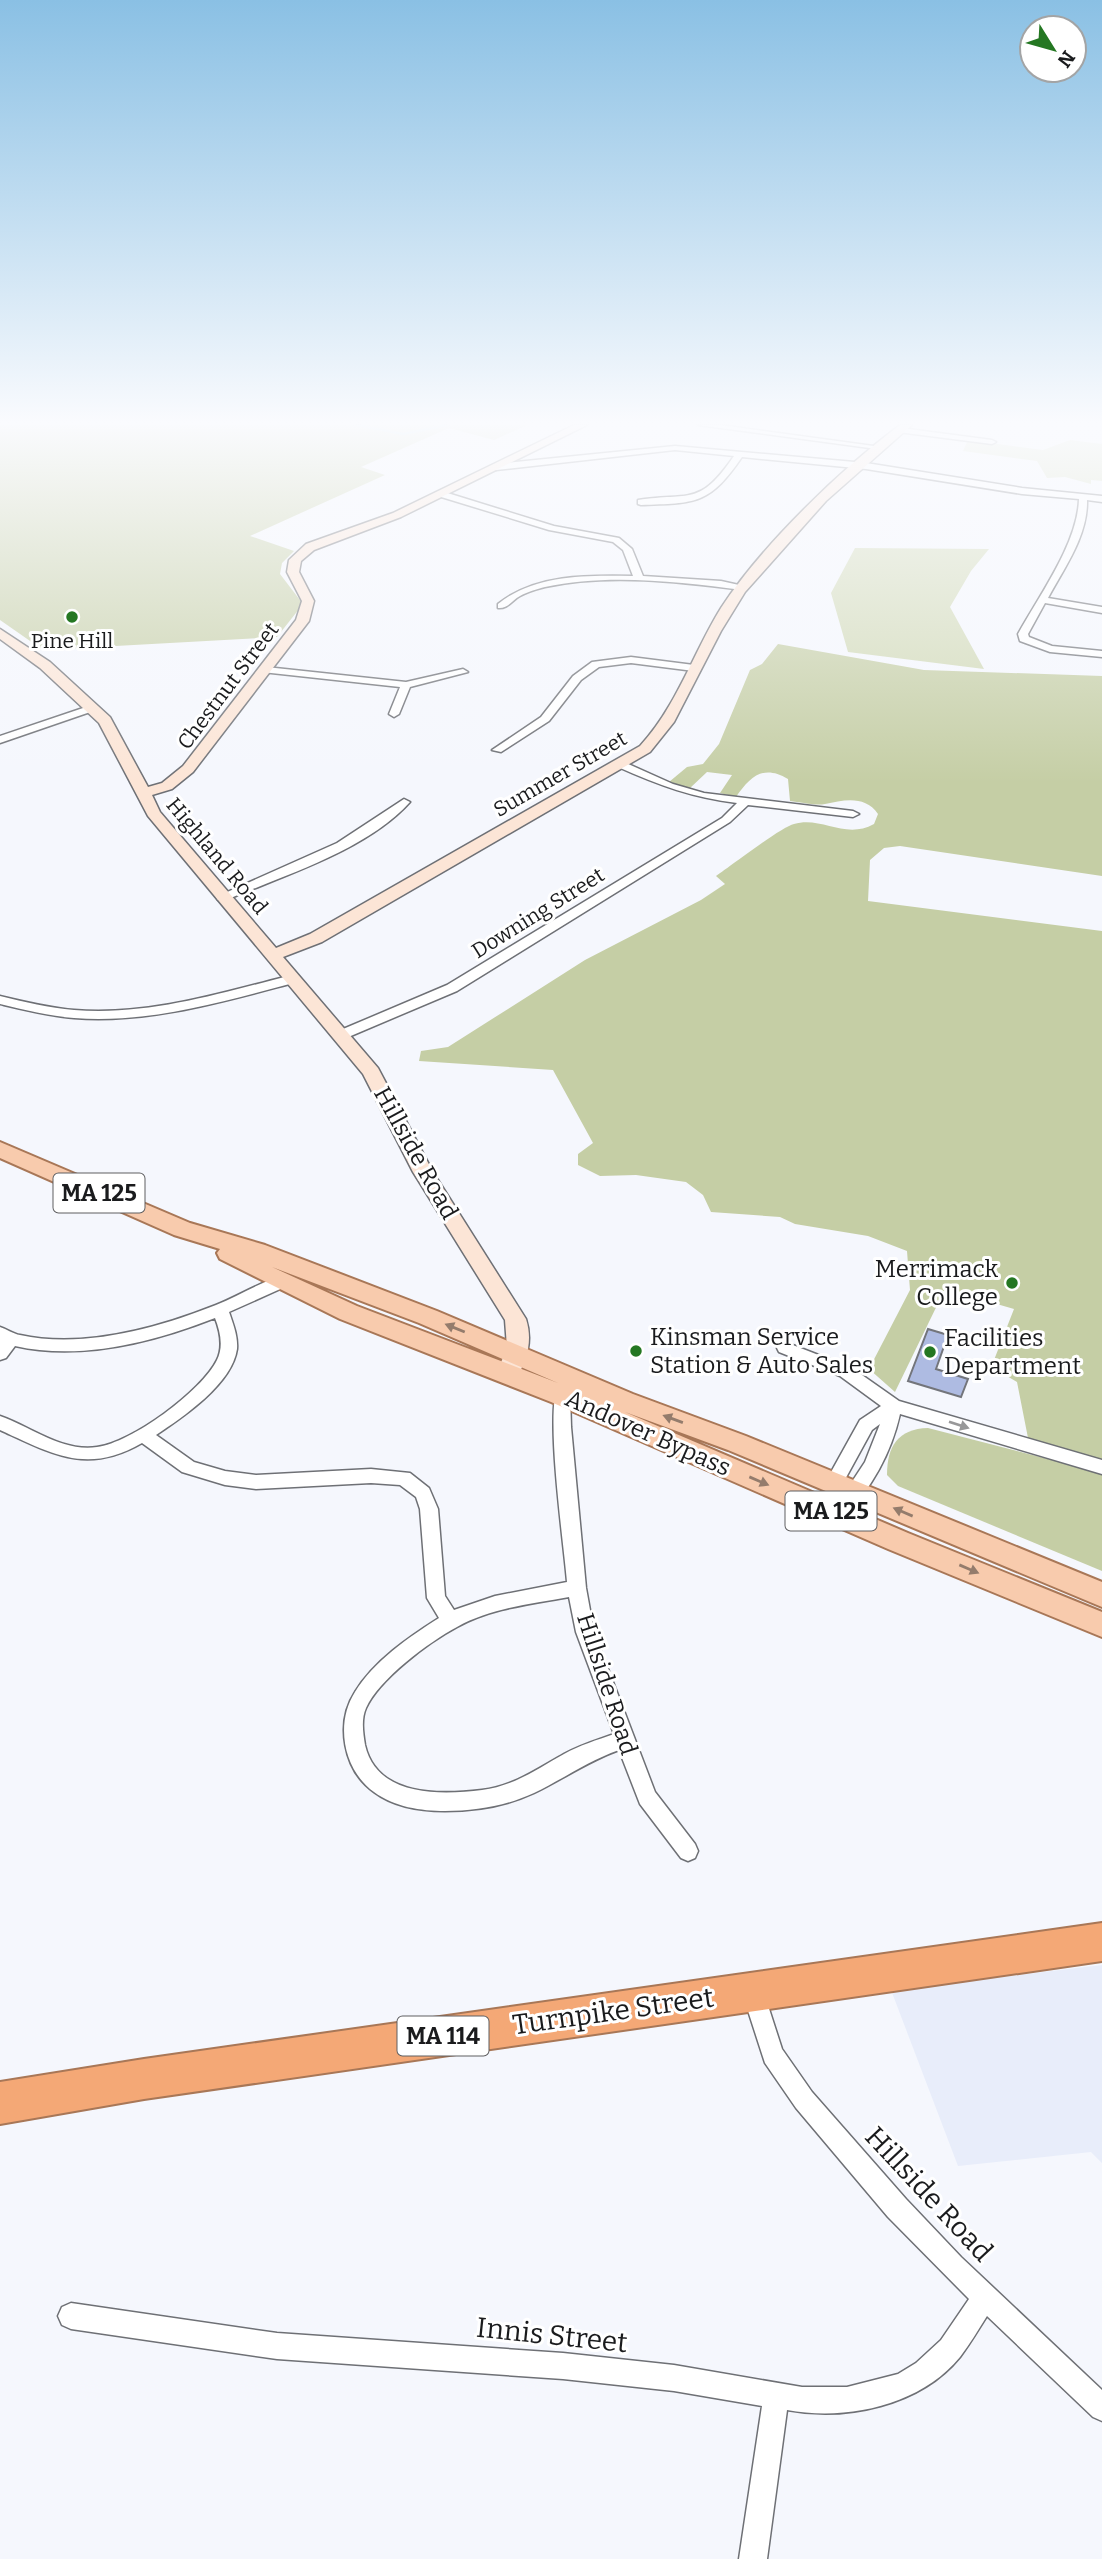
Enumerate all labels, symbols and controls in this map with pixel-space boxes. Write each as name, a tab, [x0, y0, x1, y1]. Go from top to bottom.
north arrow	[1018, 14, 1088, 84]
text: N	[1052, 46, 1080, 72]
marker: Pine Hill	[64, 609, 80, 625]
street label: Chestnut Street	[172, 617, 285, 755]
place label: Pine Hill	[31, 628, 113, 654]
street label: Summer Street	[489, 725, 632, 823]
street label: Highland Road	[161, 792, 273, 920]
street label: Downing Street	[467, 862, 609, 964]
street label: Hillside Road	[368, 1082, 464, 1224]
road number: MA 125	[54, 1174, 144, 1212]
place label: Merrimack College	[875, 1255, 998, 1311]
marker: Merrimack College	[1004, 1275, 1020, 1291]
one-way arrow	[444, 1322, 465, 1333]
place label: Kinsman Service Station & Auto Sales	[650, 1323, 873, 1379]
place label: Facilities Department	[944, 1324, 1081, 1380]
marker: Kinsman Service Station & Auto Sales	[628, 1343, 644, 1359]
marker: Facilities Department	[922, 1344, 938, 1360]
street label: Andover Bypass	[561, 1384, 735, 1482]
one-way arrow	[662, 1413, 683, 1424]
one-way arrow	[948, 1420, 969, 1430]
one-way arrow	[749, 1476, 770, 1487]
road number: MA 125	[786, 1492, 876, 1530]
one-way arrow	[893, 1506, 914, 1517]
one-way arrow	[958, 1564, 979, 1575]
street label: Hillside Road	[571, 1610, 643, 1758]
street label: Turnpike Street	[510, 1981, 716, 2041]
road number: MA 114	[398, 2016, 488, 2056]
street label: Hillside Road	[858, 2120, 1000, 2268]
street label: Innis Street	[475, 2311, 629, 2359]

